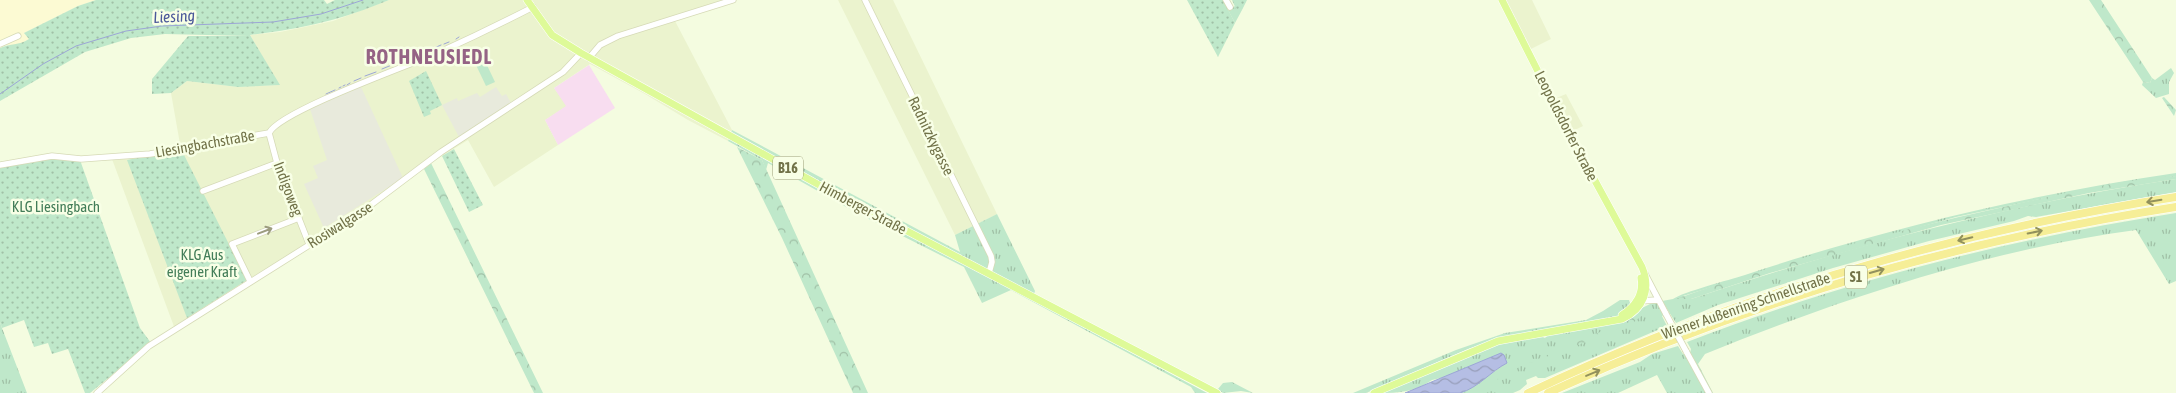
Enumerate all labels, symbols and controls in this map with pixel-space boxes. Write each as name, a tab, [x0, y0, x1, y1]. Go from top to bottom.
water label: Liesing	[153, 6, 195, 27]
district label: ROTHNEUSIEDL	[366, 45, 492, 68]
street label: Leopoldsdorfer Straße	[1531, 68, 1602, 184]
street label: Radnitzkygasse	[905, 94, 958, 178]
street label: Liesingbachstraße	[154, 126, 256, 161]
road number: B16	[773, 156, 803, 180]
street label: Indigoweg	[270, 159, 307, 219]
street label: Himberger Straße	[817, 178, 910, 238]
one-way arrow	[2147, 196, 2163, 206]
park label: KLG Liesingbach	[12, 198, 100, 215]
street label: Rosiwalgasse	[304, 198, 375, 251]
one-way arrow	[257, 226, 272, 235]
one-way arrow	[2027, 227, 2043, 236]
one-way arrow	[1957, 235, 1973, 244]
park label: KLG Aus eigener Kraft	[167, 246, 237, 280]
one-way arrow	[1869, 265, 1885, 275]
road number: S1	[1845, 266, 1867, 288]
street label: Wiener Außenring Schnellstraße	[1659, 269, 1832, 342]
one-way arrow	[1585, 368, 1600, 378]

